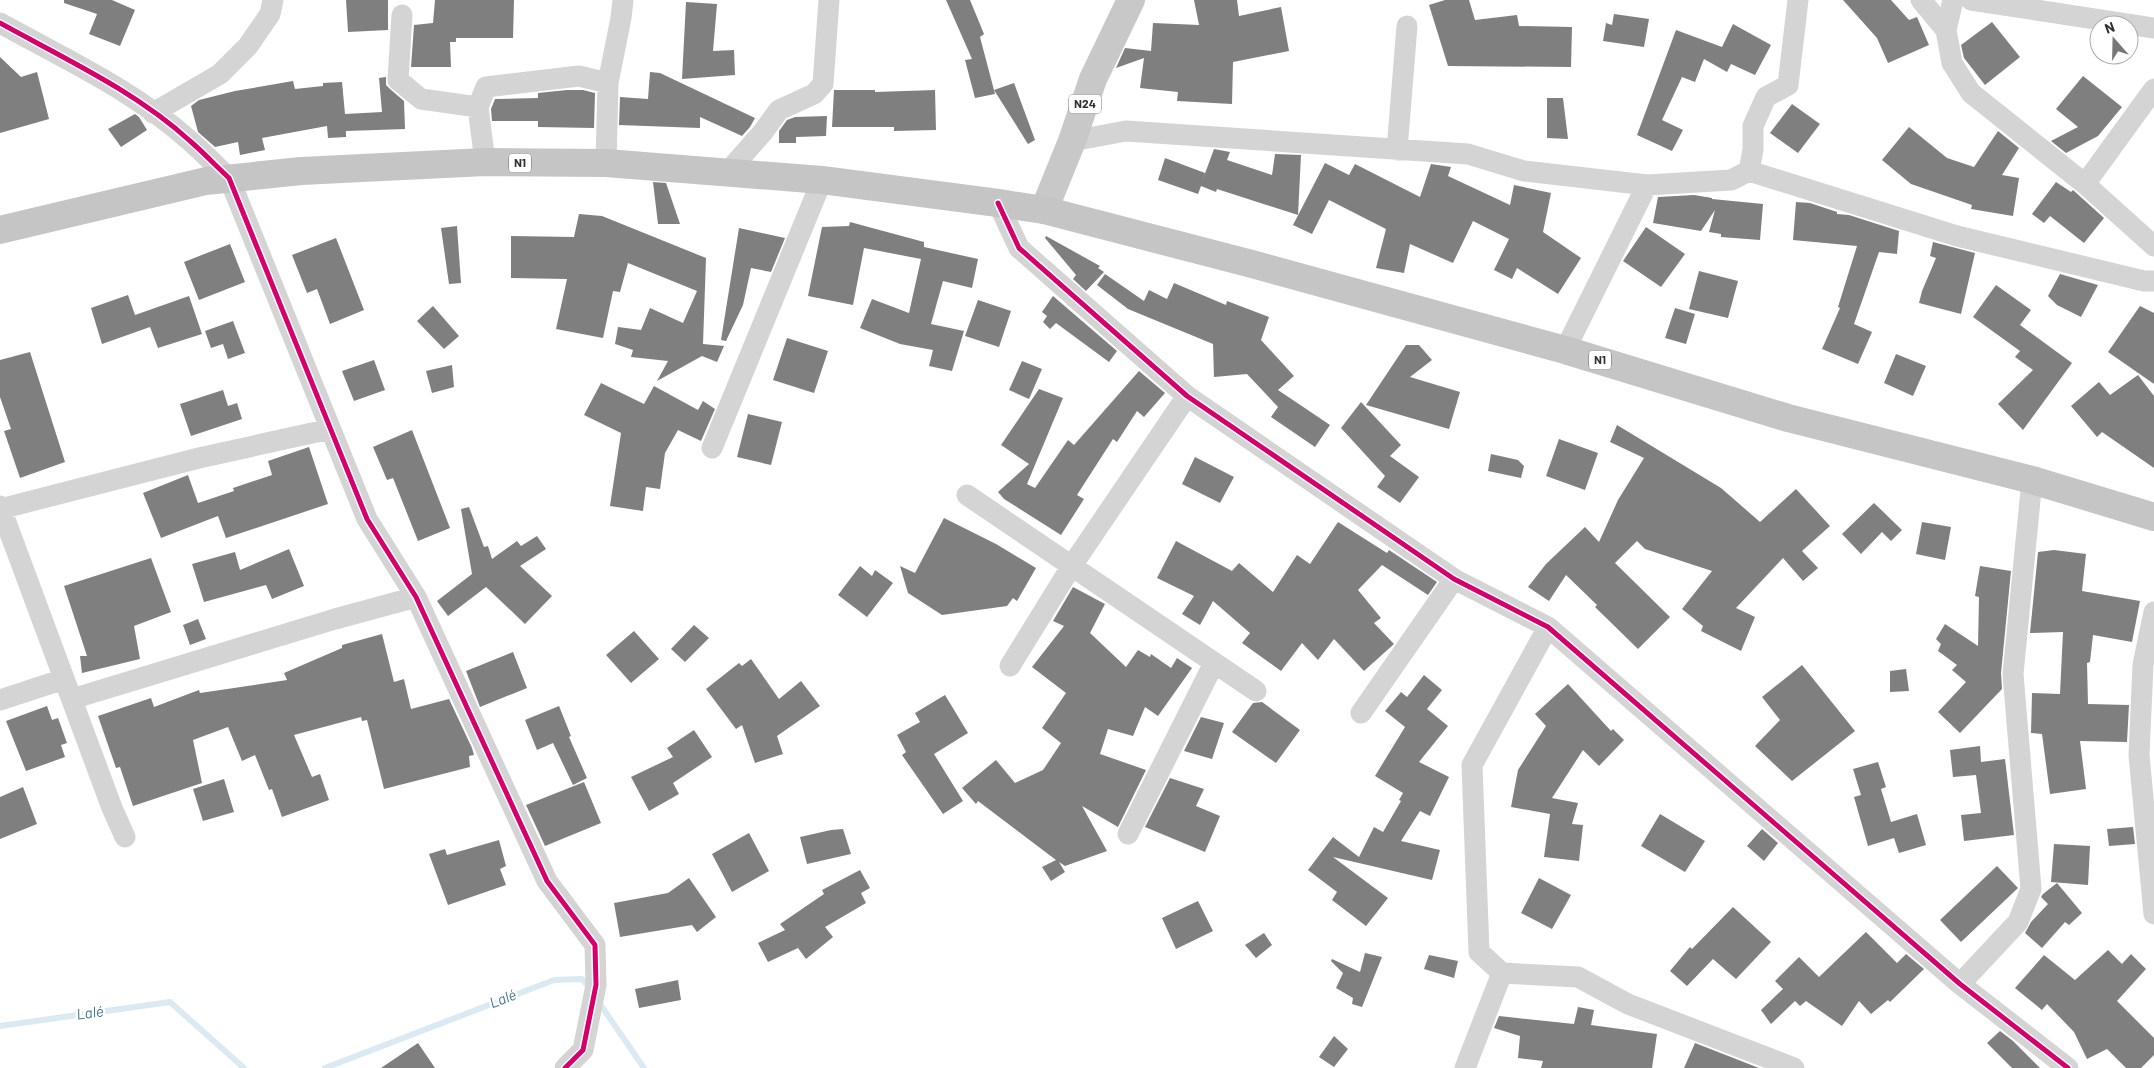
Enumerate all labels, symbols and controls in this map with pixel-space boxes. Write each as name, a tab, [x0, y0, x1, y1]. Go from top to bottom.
north arrow	[2089, 15, 2139, 65]
text: N	[2102, 18, 2117, 37]
road number: N24	[1069, 95, 1101, 114]
road number: N1	[509, 154, 531, 172]
road number: N1	[1589, 350, 1611, 370]
water label: Lalé	[487, 985, 519, 1011]
water label: Lalé	[75, 1001, 105, 1023]

